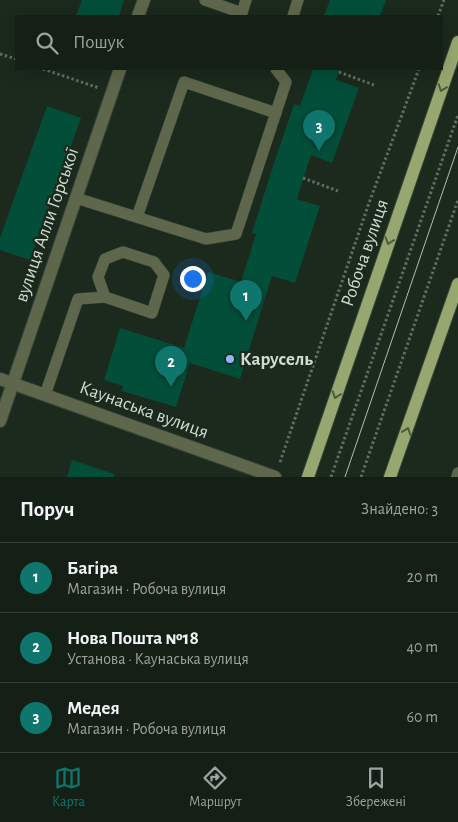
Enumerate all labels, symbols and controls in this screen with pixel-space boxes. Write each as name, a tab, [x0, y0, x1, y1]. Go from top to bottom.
search box	[15, 15, 443, 70]
icon: search	[33, 29, 61, 57]
text: Пошук	[73, 33, 124, 52]
one-way arrow	[438, 83, 448, 92]
pin: 3	[303, 110, 335, 151]
street label: вулиця Алли Горської	[12, 145, 82, 305]
street label: Робоча вулиця	[338, 197, 392, 309]
one-way arrow	[385, 237, 395, 245]
your location	[180, 266, 206, 292]
pin: 1	[230, 280, 262, 321]
pin: 2	[155, 346, 187, 387]
place label: Карусель	[240, 350, 313, 369]
marker: Карусель	[224, 353, 236, 365]
street label: Каунаська вулиця	[77, 378, 211, 442]
one-way arrow	[332, 390, 342, 399]
one-way arrow	[401, 427, 411, 436]
text: Поруч	[20, 499, 74, 520]
text: Знайдено: 3	[361, 501, 438, 517]
text: Багіра	[67, 559, 118, 578]
text: 1	[33, 569, 39, 585]
text: 20 m	[407, 569, 438, 585]
text: Магазин · Робоча вулиця	[67, 581, 226, 597]
text: Нова Пошта №18	[67, 629, 199, 648]
text: 2	[32, 639, 40, 655]
text: 40 m	[406, 639, 438, 655]
text: Установа · Каунаська вулиця	[67, 651, 249, 667]
text: Медея	[67, 699, 120, 718]
text: 3	[33, 709, 39, 725]
text: 60 m	[407, 709, 438, 725]
text: Магазин · Робоча вулиця	[67, 721, 226, 737]
tab: Карта	[52, 764, 85, 811]
tab: Маршрут	[189, 764, 242, 811]
tab: Збережені	[346, 764, 406, 811]

